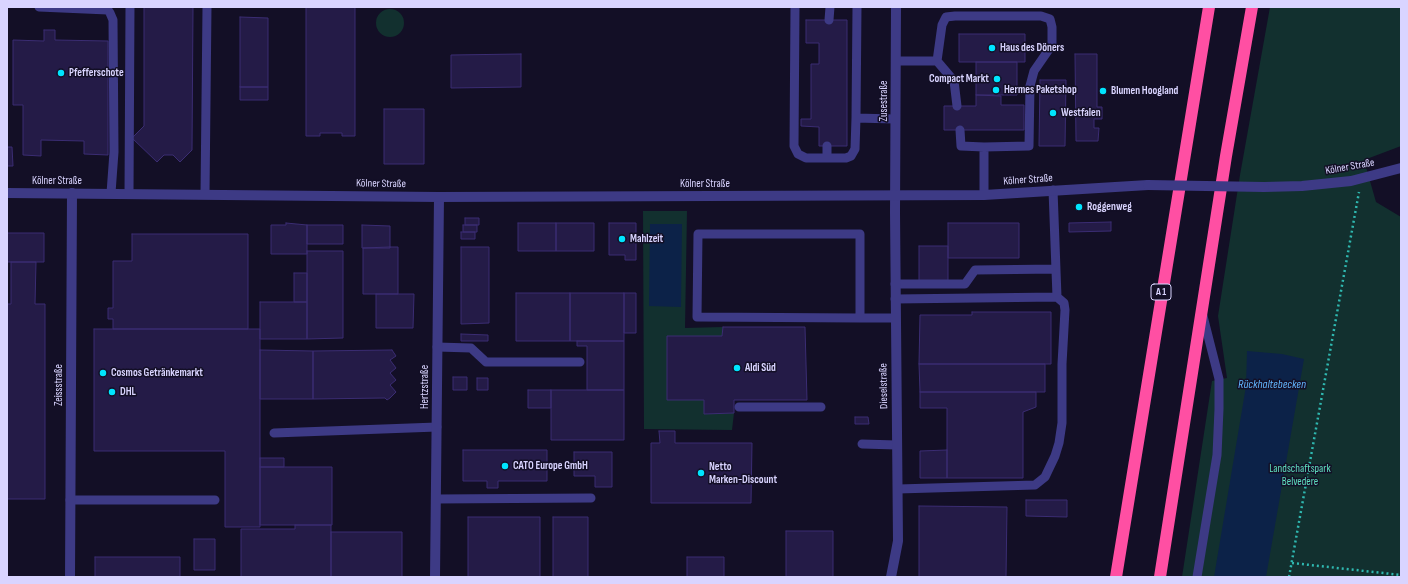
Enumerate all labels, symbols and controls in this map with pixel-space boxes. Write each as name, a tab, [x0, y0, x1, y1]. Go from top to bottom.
place label: Haus des Döners	[1000, 41, 1064, 55]
marker: Haus des Döners	[987, 43, 997, 53]
place label: Pfefferschote	[69, 66, 124, 80]
marker: Pfefferschote	[56, 68, 66, 78]
place label: Compact Markt	[929, 72, 989, 86]
marker: Compact Markt	[992, 74, 1002, 84]
street label: Zusestraße	[877, 81, 891, 121]
place label: Hermes Paketshop	[1004, 83, 1077, 97]
place label: Blumen Hoogland	[1111, 84, 1178, 98]
marker: Hermes Paketshop	[991, 85, 1001, 95]
marker: Blumen Hoogland	[1098, 86, 1108, 96]
place label: Westfalen	[1061, 106, 1101, 120]
marker: Westfalen	[1048, 108, 1058, 118]
street label: Kölner Straße	[1324, 156, 1376, 178]
street label: Kölner Straße	[1003, 172, 1053, 188]
street label: Kölner Straße	[32, 174, 82, 188]
street label: Kölner Straße	[356, 177, 406, 191]
street label: Kölner Straße	[680, 177, 730, 191]
place label: Roggenweg	[1087, 200, 1132, 214]
marker: Roggenweg	[1074, 202, 1084, 212]
place label: Mahlzeit	[630, 232, 663, 246]
marker: Mahlzeit	[617, 234, 627, 244]
road number: A 1	[1151, 284, 1171, 300]
place label: Aldi Süd	[745, 361, 776, 375]
marker: Aldi Süd	[732, 363, 742, 373]
street label: Dieselstraße	[877, 363, 891, 409]
street label: Zeissstraße	[52, 364, 66, 406]
street label: Hertzstraße	[418, 365, 432, 409]
place label: Cosmos Getränkemarkt	[111, 366, 203, 380]
marker: Cosmos Getränkemarkt	[98, 368, 108, 378]
water label: Rückhaltebecken	[1238, 378, 1306, 392]
place label: DHL	[120, 385, 136, 399]
marker: DHL	[107, 387, 117, 397]
place label: CATO Europe GmbH	[513, 459, 588, 473]
place label: Netto Marken-Discount	[709, 460, 777, 486]
marker: CATO Europe GmbH	[500, 461, 510, 471]
park label: Landschaftspark Belvedere	[1269, 462, 1331, 488]
marker: Netto Marken-Discount	[696, 468, 706, 478]

